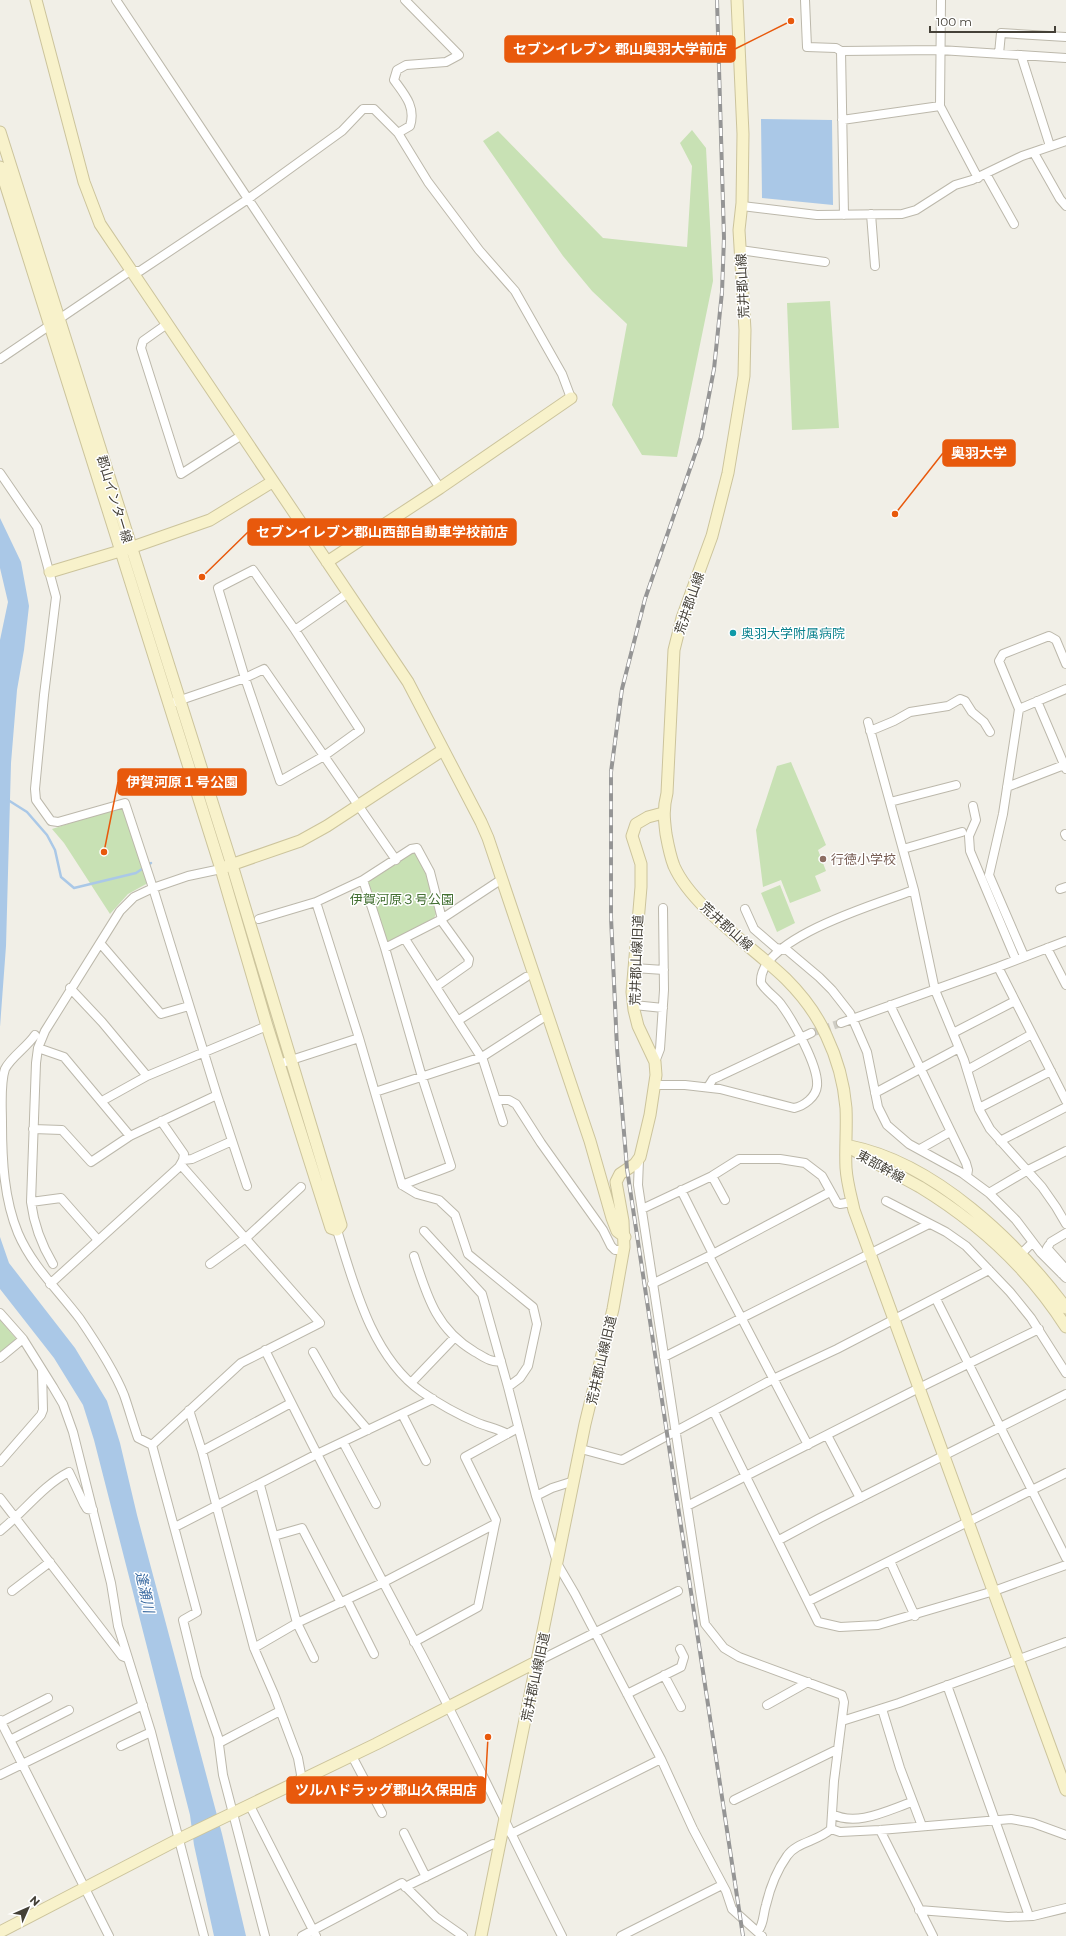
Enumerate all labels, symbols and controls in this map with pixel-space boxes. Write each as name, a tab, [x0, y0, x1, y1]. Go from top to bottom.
scale bar	[930, 8, 1055, 34]
text: 100 m	[936, 14, 972, 29]
callout: セブンイレブン 郡山奥羽大学前店	[505, 36, 735, 62]
text: セブンイレブン 郡山奥羽大学前店	[513, 40, 727, 58]
street label: 荒井郡山線	[732, 253, 752, 319]
callout: 奥羽大学	[943, 440, 1015, 466]
text: 奥羽大学	[951, 444, 1007, 462]
street label: 郡山インター線	[94, 453, 136, 545]
callout: セブンイレブン郡山西部自動車学校前店	[248, 519, 516, 545]
text: セブンイレブン郡山西部自動車学校前店	[256, 523, 508, 541]
street label: 荒井郡山線	[671, 570, 707, 636]
place label: 奥羽大学附属病院	[741, 625, 845, 641]
marker: 奥羽大学附属病院	[728, 628, 738, 638]
callout: 伊賀河原１号公園	[118, 769, 246, 795]
text: 伊賀河原１号公園	[126, 773, 238, 791]
place label: 行徳小学校	[831, 851, 896, 867]
marker: 行徳小学校	[818, 854, 828, 864]
park label: 伊賀河原３号公園	[350, 891, 454, 907]
street label: 荒井郡山線	[697, 898, 757, 954]
street label: 荒井郡山線旧道	[626, 914, 646, 1006]
street label: 東部幹線	[854, 1146, 908, 1186]
street label: 荒井郡山線旧道	[583, 1314, 619, 1406]
water label: 逢瀬川	[132, 1570, 159, 1616]
street label: 荒井郡山線旧道	[518, 1631, 552, 1723]
callout: ツルハドラッグ郡山久保田店	[287, 1777, 485, 1803]
text: ツルハドラッグ郡山久保田店	[295, 1781, 477, 1799]
north arrow	[8, 1888, 48, 1928]
text: N	[27, 1893, 43, 1909]

